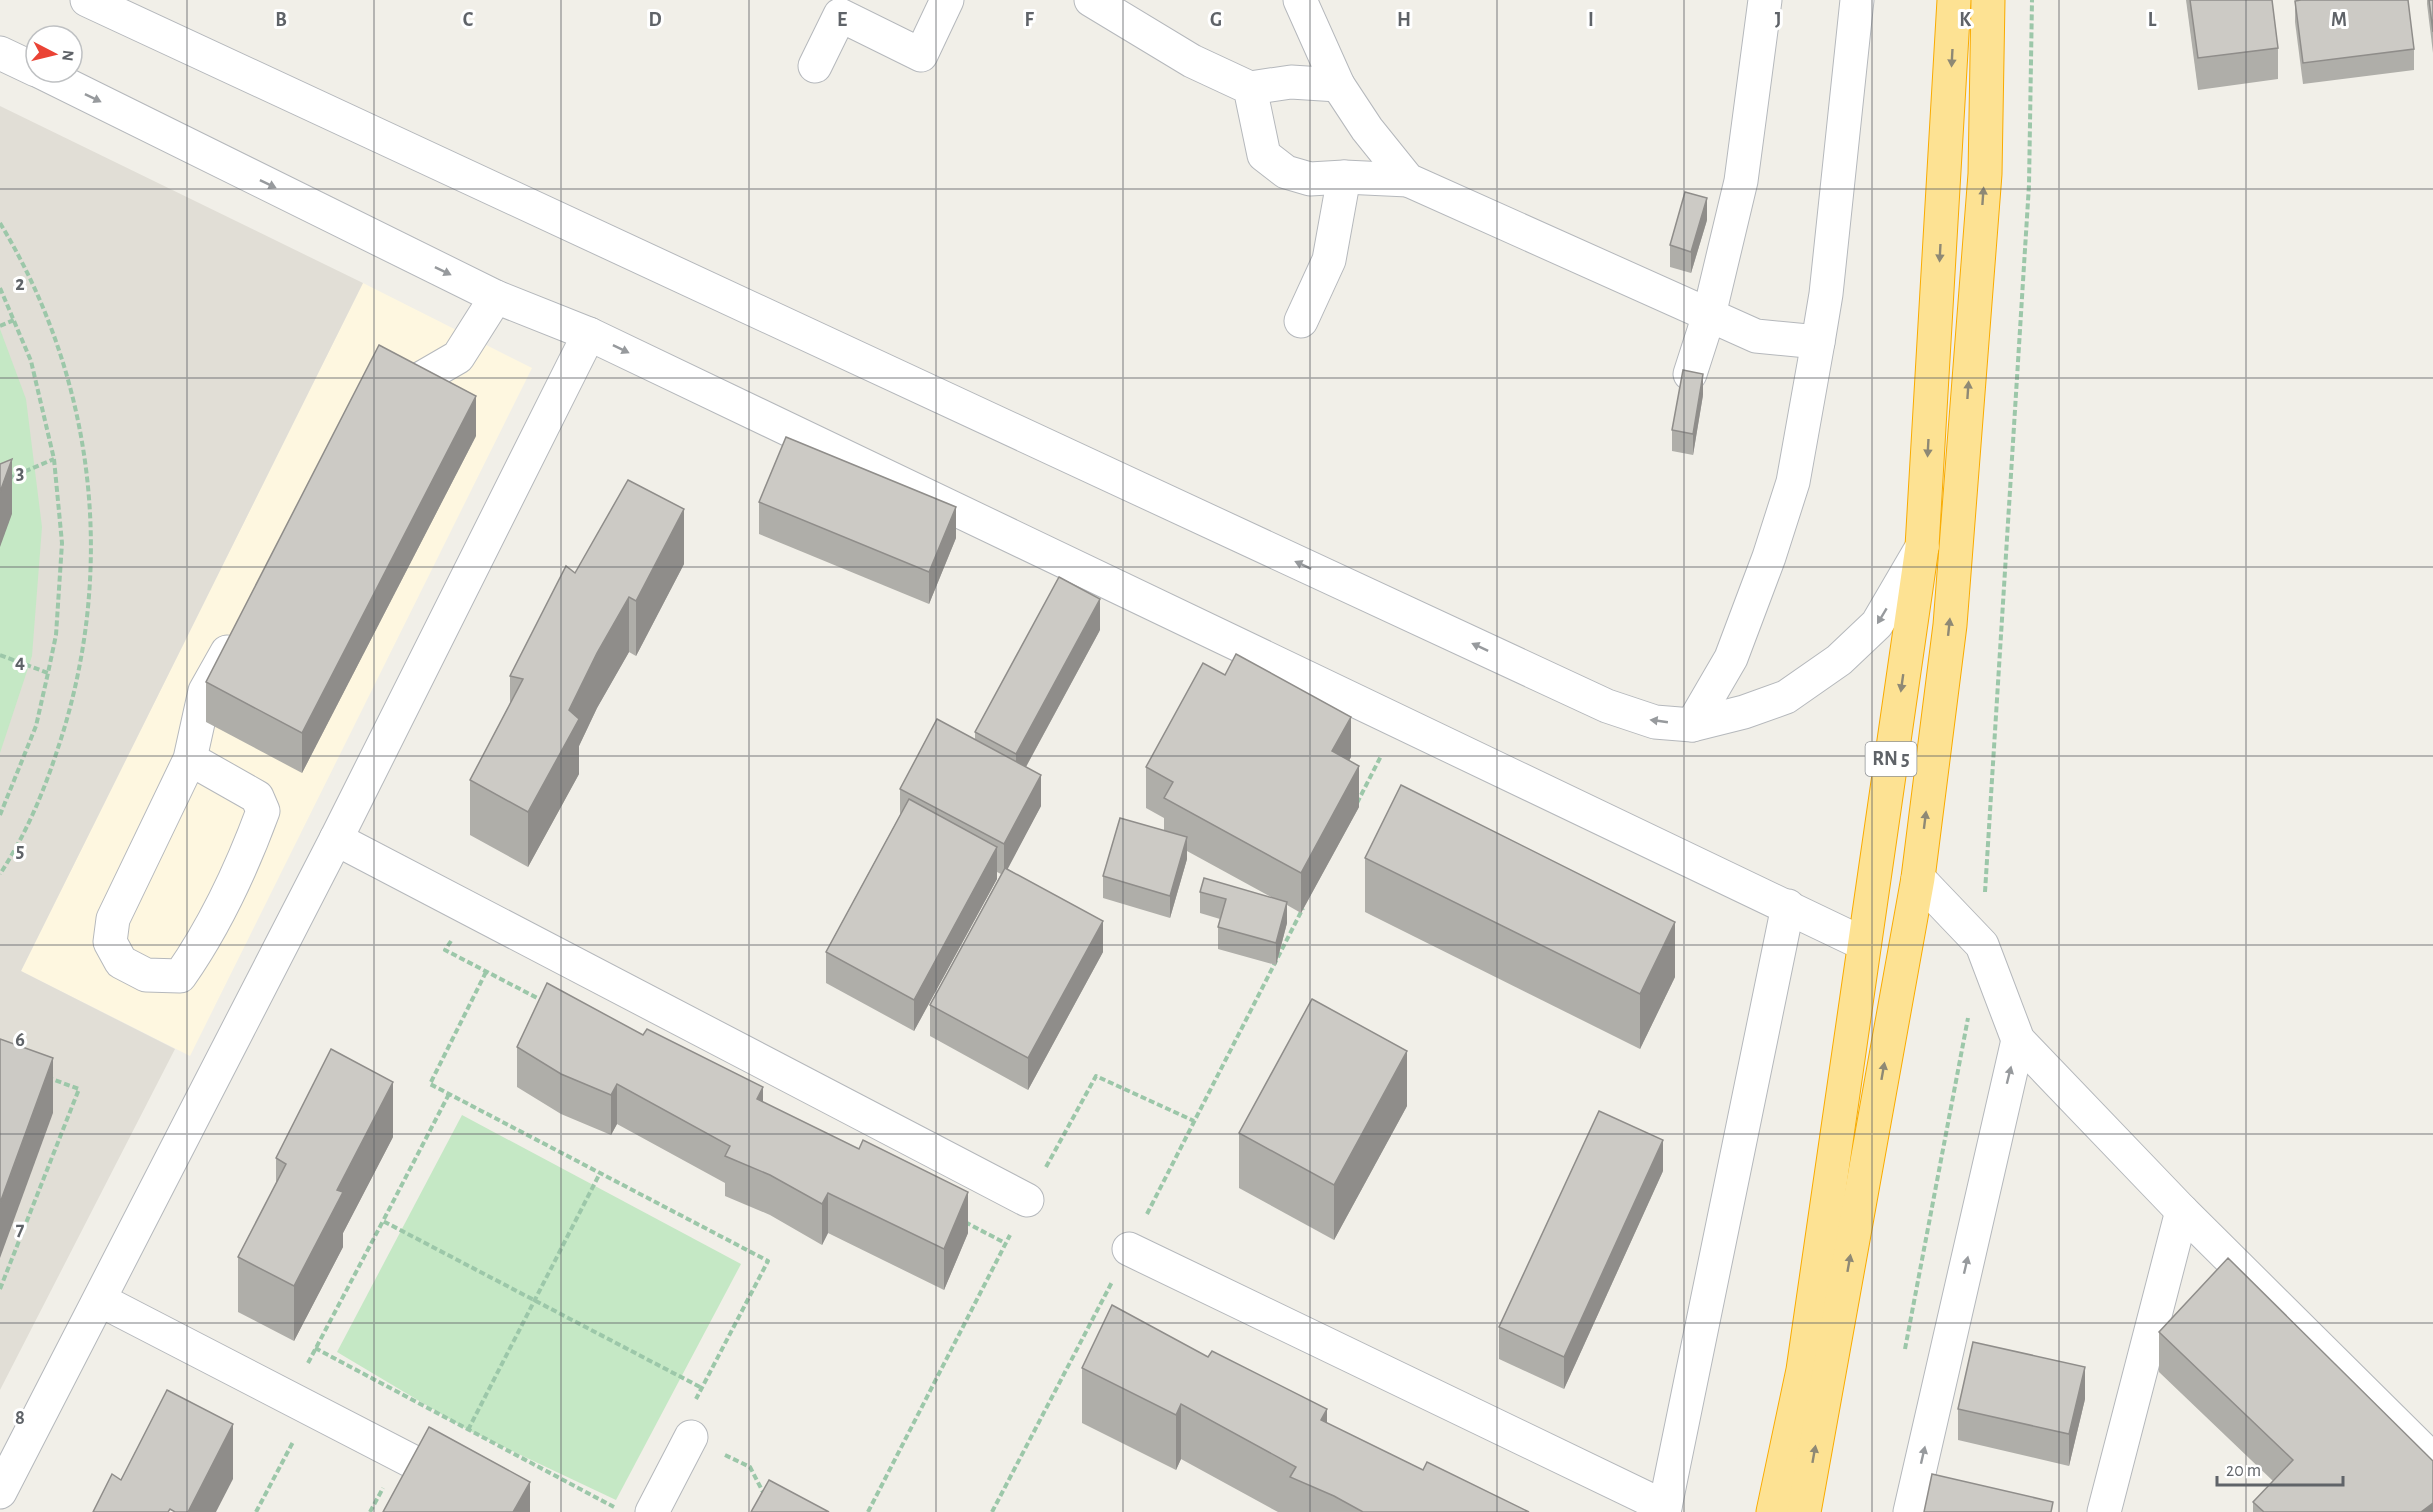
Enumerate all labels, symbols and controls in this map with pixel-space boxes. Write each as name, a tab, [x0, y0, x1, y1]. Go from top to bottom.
text: B	[275, 10, 287, 30]
text: C	[463, 10, 474, 30]
text: D	[648, 10, 662, 30]
text: E	[837, 10, 847, 30]
text: F	[1024, 10, 1034, 30]
text: G	[1210, 10, 1222, 30]
text: H	[1397, 10, 1411, 30]
text: I	[1588, 10, 1594, 30]
text: J	[1775, 10, 1781, 30]
text: K	[1959, 10, 1971, 30]
text: L	[2148, 10, 2157, 30]
text: M	[2331, 10, 2347, 30]
north arrow	[24, 24, 84, 84]
text: N	[59, 49, 77, 62]
one-way arrow	[1947, 49, 1956, 68]
one-way arrow	[85, 93, 102, 103]
one-way arrow	[259, 180, 276, 189]
one-way arrow	[1978, 186, 1988, 205]
one-way arrow	[1935, 244, 1945, 263]
one-way arrow	[434, 266, 451, 276]
text: 2	[15, 274, 25, 294]
one-way arrow	[612, 344, 630, 354]
one-way arrow	[1963, 381, 1973, 400]
one-way arrow	[1923, 438, 1933, 457]
text: 3	[16, 463, 24, 483]
one-way arrow	[1294, 560, 1311, 569]
one-way arrow	[1877, 608, 1887, 625]
one-way arrow	[1944, 617, 1954, 636]
one-way arrow	[1470, 642, 1488, 652]
text: 4	[15, 652, 25, 672]
one-way arrow	[1897, 674, 1906, 693]
one-way arrow	[1649, 717, 1668, 726]
road number: RN 5	[1866, 742, 1916, 776]
one-way arrow	[1920, 811, 1930, 830]
text: 5	[16, 841, 24, 861]
text: 6	[15, 1030, 25, 1050]
one-way arrow	[1879, 1061, 1888, 1080]
one-way arrow	[2005, 1065, 2015, 1084]
text: 7	[16, 1219, 25, 1239]
one-way arrow	[1845, 1253, 1854, 1272]
one-way arrow	[1961, 1255, 1971, 1274]
text: 8	[15, 1408, 25, 1428]
one-way arrow	[1810, 1445, 1819, 1464]
one-way arrow	[1918, 1446, 1928, 1464]
scale bar	[2217, 1449, 2343, 1487]
text: 20 m	[2226, 1462, 2261, 1480]

